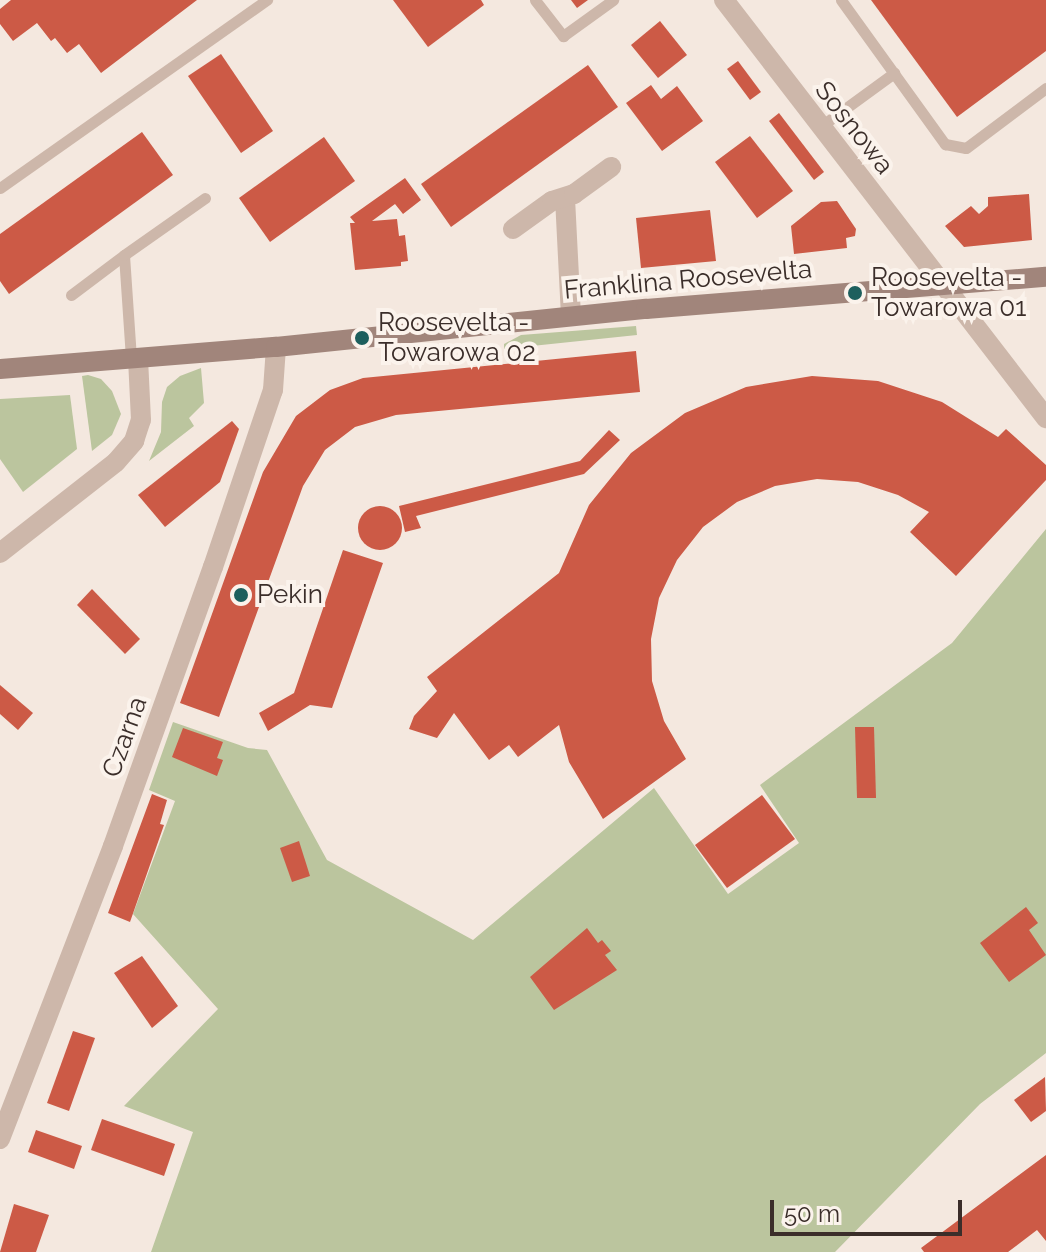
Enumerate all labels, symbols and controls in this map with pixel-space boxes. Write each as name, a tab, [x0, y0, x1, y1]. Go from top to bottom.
street label: Sosnowa	[808, 75, 900, 181]
street label: Franklina Roosevelta	[563, 254, 813, 306]
place label: Roosevelta - Towarowa 01	[871, 262, 1026, 324]
marker: Roosevelta - Towarowa 01	[846, 284, 864, 302]
place label: Roosevelta - Towarowa 02	[378, 307, 536, 368]
marker: Roosevelta - Towarowa 02	[353, 329, 371, 347]
place label: Pekin	[257, 579, 323, 611]
marker: Pekin	[232, 586, 250, 604]
street label: Czarna	[96, 693, 154, 781]
scale bar	[774, 1184, 966, 1234]
text: 50 m	[784, 1199, 840, 1228]

